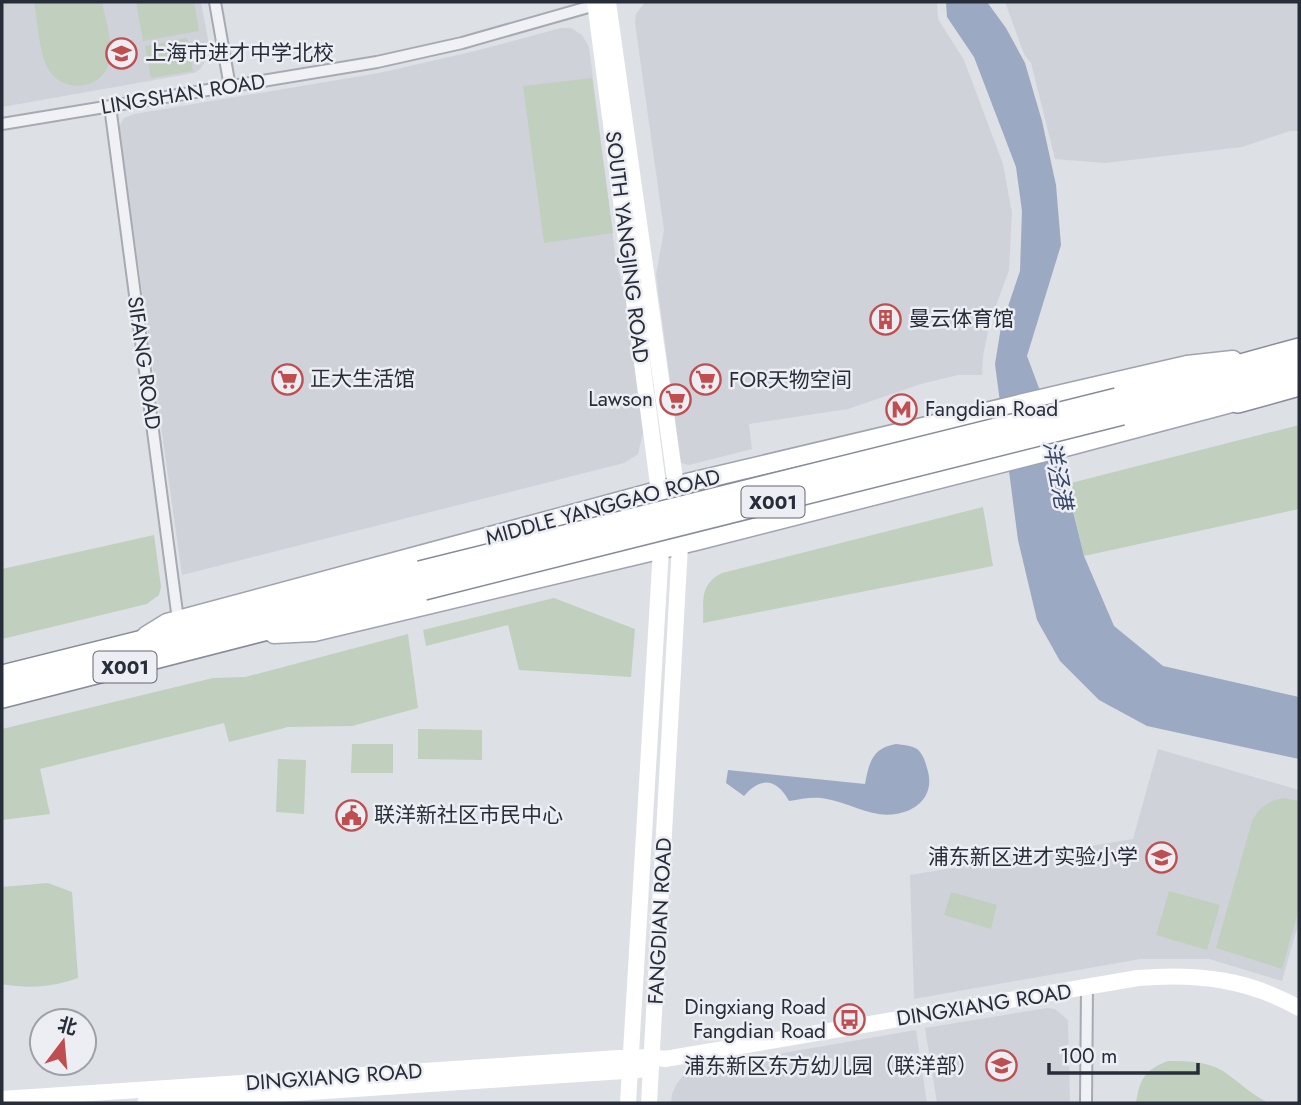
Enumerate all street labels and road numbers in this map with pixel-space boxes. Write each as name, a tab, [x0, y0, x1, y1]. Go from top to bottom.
street label: LINGSHAN ROAD	[99, 66, 267, 122]
street label: SOUTH YANGJING ROAD	[598, 129, 656, 365]
street label: SIFANG ROAD	[120, 294, 168, 432]
street label: MIDDLE YANGGAO ROAD	[482, 461, 724, 553]
road number: X001	[742, 486, 804, 517]
road number: X001	[94, 652, 156, 682]
street label: FANGDIAN ROAD	[641, 837, 679, 1005]
street label: DINGXIANG ROAD	[894, 976, 1074, 1034]
street label: DINGXIANG ROAD	[245, 1056, 423, 1098]

